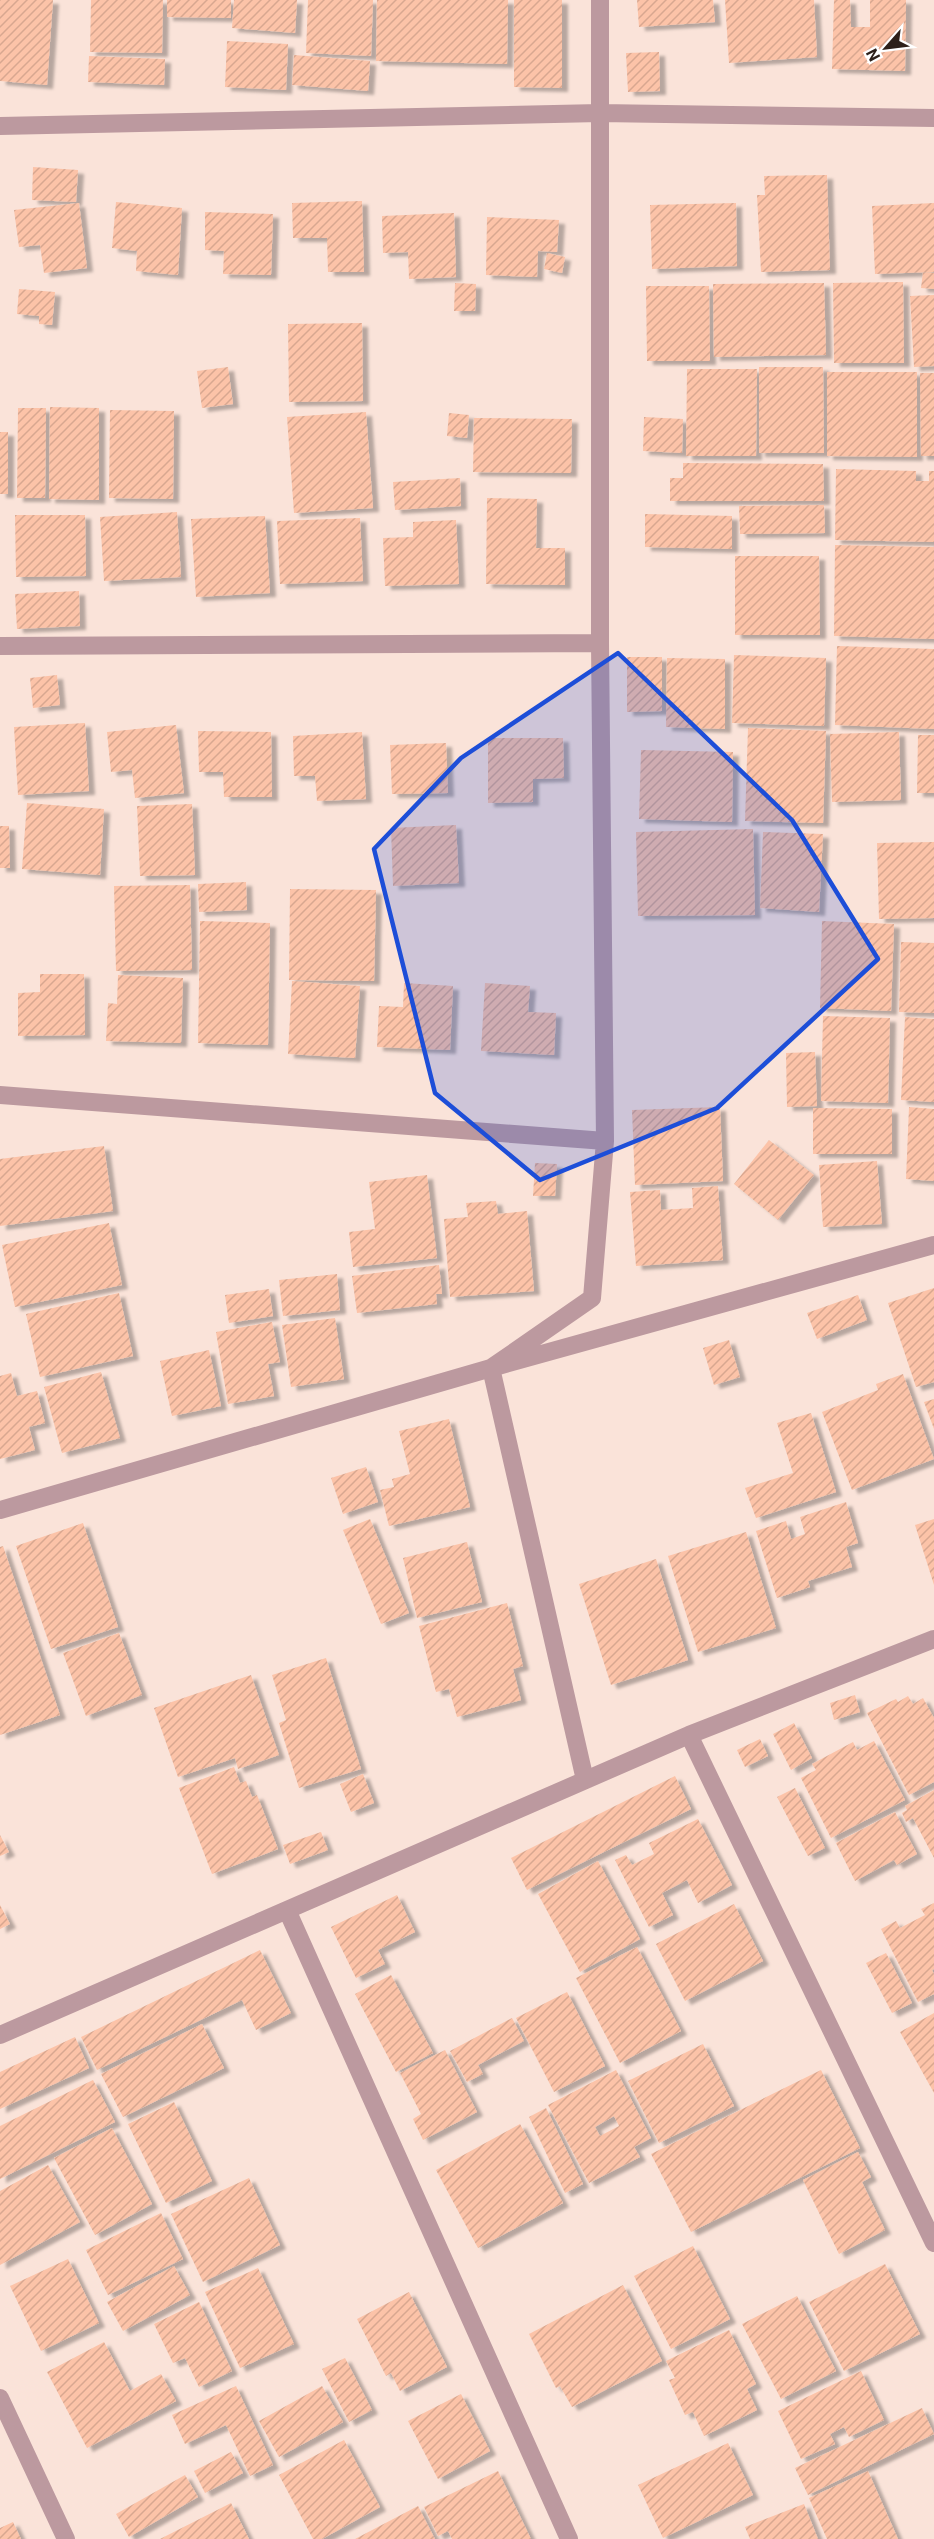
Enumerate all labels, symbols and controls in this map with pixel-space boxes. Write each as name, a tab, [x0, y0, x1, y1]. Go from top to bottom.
north arrow	[856, 18, 916, 78]
text: N	[862, 45, 884, 64]

